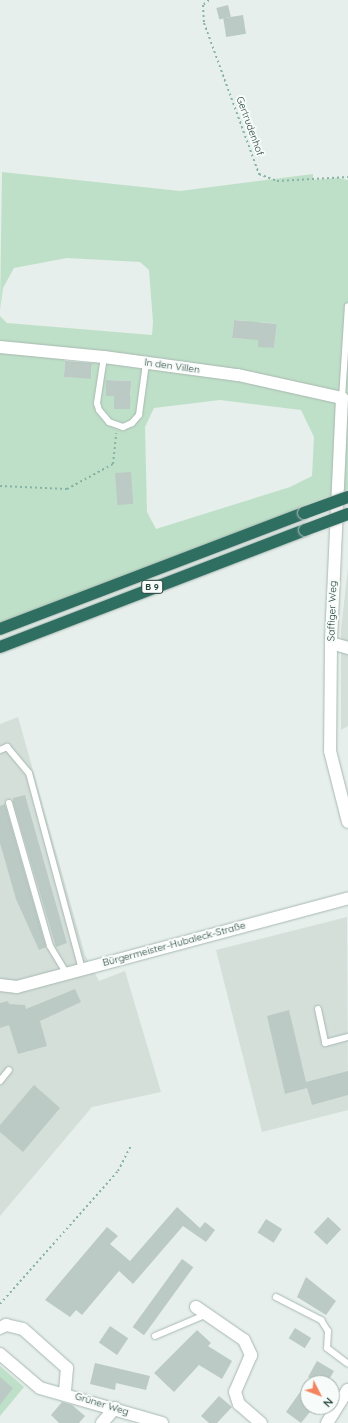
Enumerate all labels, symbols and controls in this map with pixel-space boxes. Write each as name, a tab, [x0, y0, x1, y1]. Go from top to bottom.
street label: Gertrudenhof	[234, 95, 266, 157]
street label: In den Villen	[143, 356, 201, 376]
road number: B 9	[141, 580, 163, 594]
street label: Saffiger Weg	[325, 580, 339, 642]
street label: Bürgermeister-Hubaleck-Straße	[101, 919, 247, 969]
north arrow	[300, 1375, 340, 1415]
street label: Grüner Weg	[74, 1390, 130, 1418]
text: N	[320, 1395, 336, 1410]

